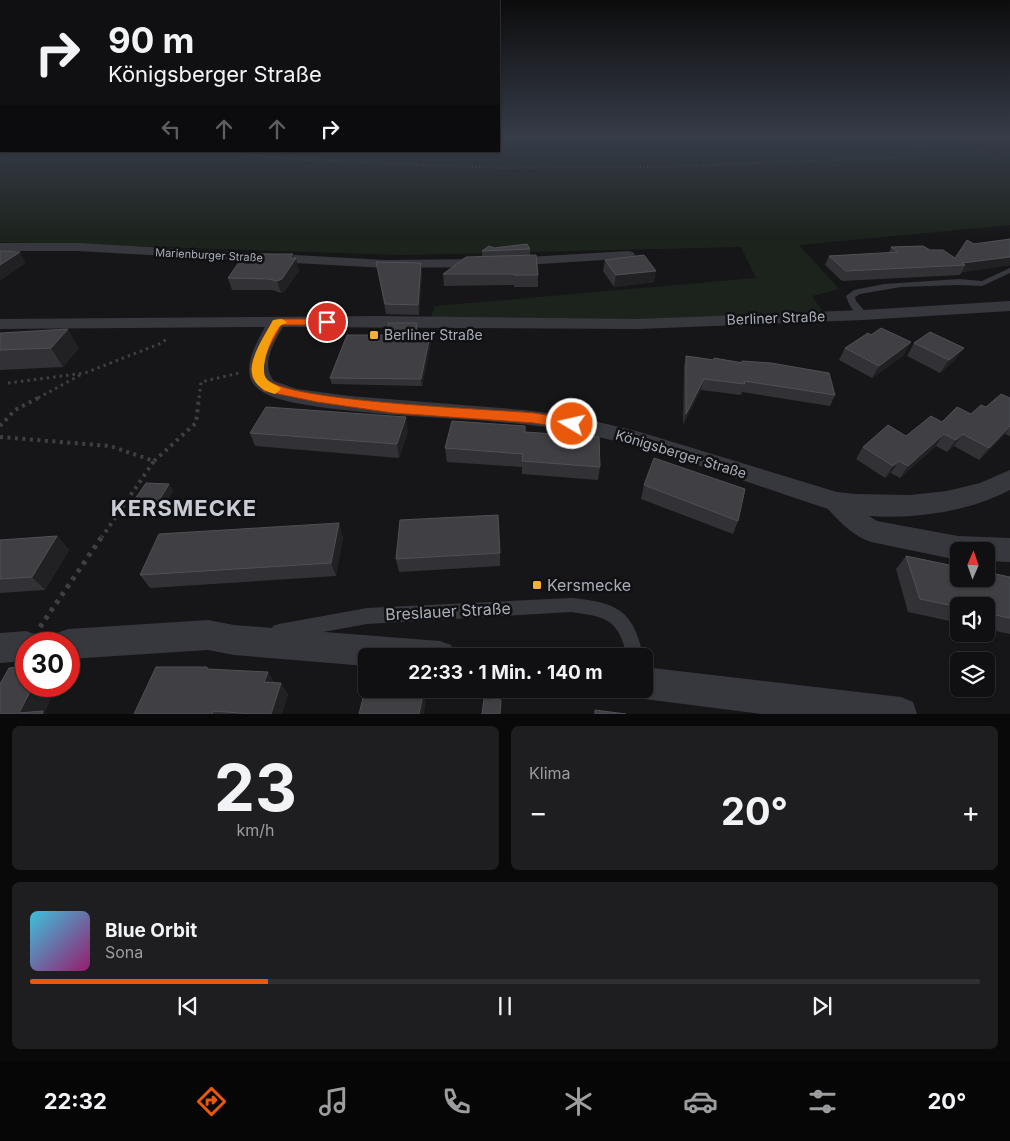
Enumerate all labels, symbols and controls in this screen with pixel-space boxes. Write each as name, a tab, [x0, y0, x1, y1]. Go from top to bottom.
text: 90 m	[108, 19, 195, 61]
icon: right	[25, 20, 90, 85]
text: Königsberger Straße	[108, 61, 322, 87]
icon: left	[157, 115, 185, 143]
icon: ahead	[210, 115, 238, 143]
icon: ahead	[263, 115, 291, 143]
icon: right	[316, 115, 344, 143]
street label: Marienburger Straße	[155, 245, 263, 265]
pin	[306, 301, 348, 343]
street label: Berliner Straße	[726, 307, 826, 328]
icon: arrive	[313, 308, 341, 336]
place label: Berliner Straße	[384, 326, 483, 343]
marker: Berliner Straße	[368, 329, 380, 341]
position arrow	[545, 397, 597, 449]
street label: Königsberger Straße	[614, 425, 749, 482]
district label: KERSMECKE	[111, 495, 257, 521]
north arrow	[950, 542, 995, 588]
map controls	[950, 542, 995, 697]
place label: Kersmecke	[547, 575, 631, 595]
marker: Kersmecke	[531, 579, 543, 591]
button: sound	[950, 597, 995, 642]
street label: Breslauer Straße	[385, 598, 511, 624]
speed limit sign: 30	[15, 632, 80, 697]
button: layers	[950, 652, 995, 697]
text: 22:33 · 1 Min. · 140 m	[408, 661, 603, 684]
text: 23	[214, 748, 297, 827]
text: Klima	[529, 763, 571, 783]
text: 20°	[721, 788, 788, 834]
text: −	[529, 795, 548, 829]
text: +	[961, 795, 980, 829]
text: km/h	[236, 820, 275, 840]
text: Blue Orbit	[105, 919, 197, 942]
text: Sona	[105, 942, 143, 962]
icon: previous	[174, 992, 202, 1020]
icon: pause	[491, 992, 519, 1020]
icon: next	[808, 992, 836, 1020]
icon: directions	[194, 1084, 229, 1119]
icon: music	[316, 1084, 351, 1119]
icon: phone	[439, 1084, 474, 1119]
icon: climate	[561, 1084, 596, 1119]
icon: car	[683, 1084, 718, 1119]
icon: filters	[805, 1084, 840, 1119]
text: 22:32	[44, 1088, 107, 1114]
text: 20°	[928, 1088, 966, 1114]

